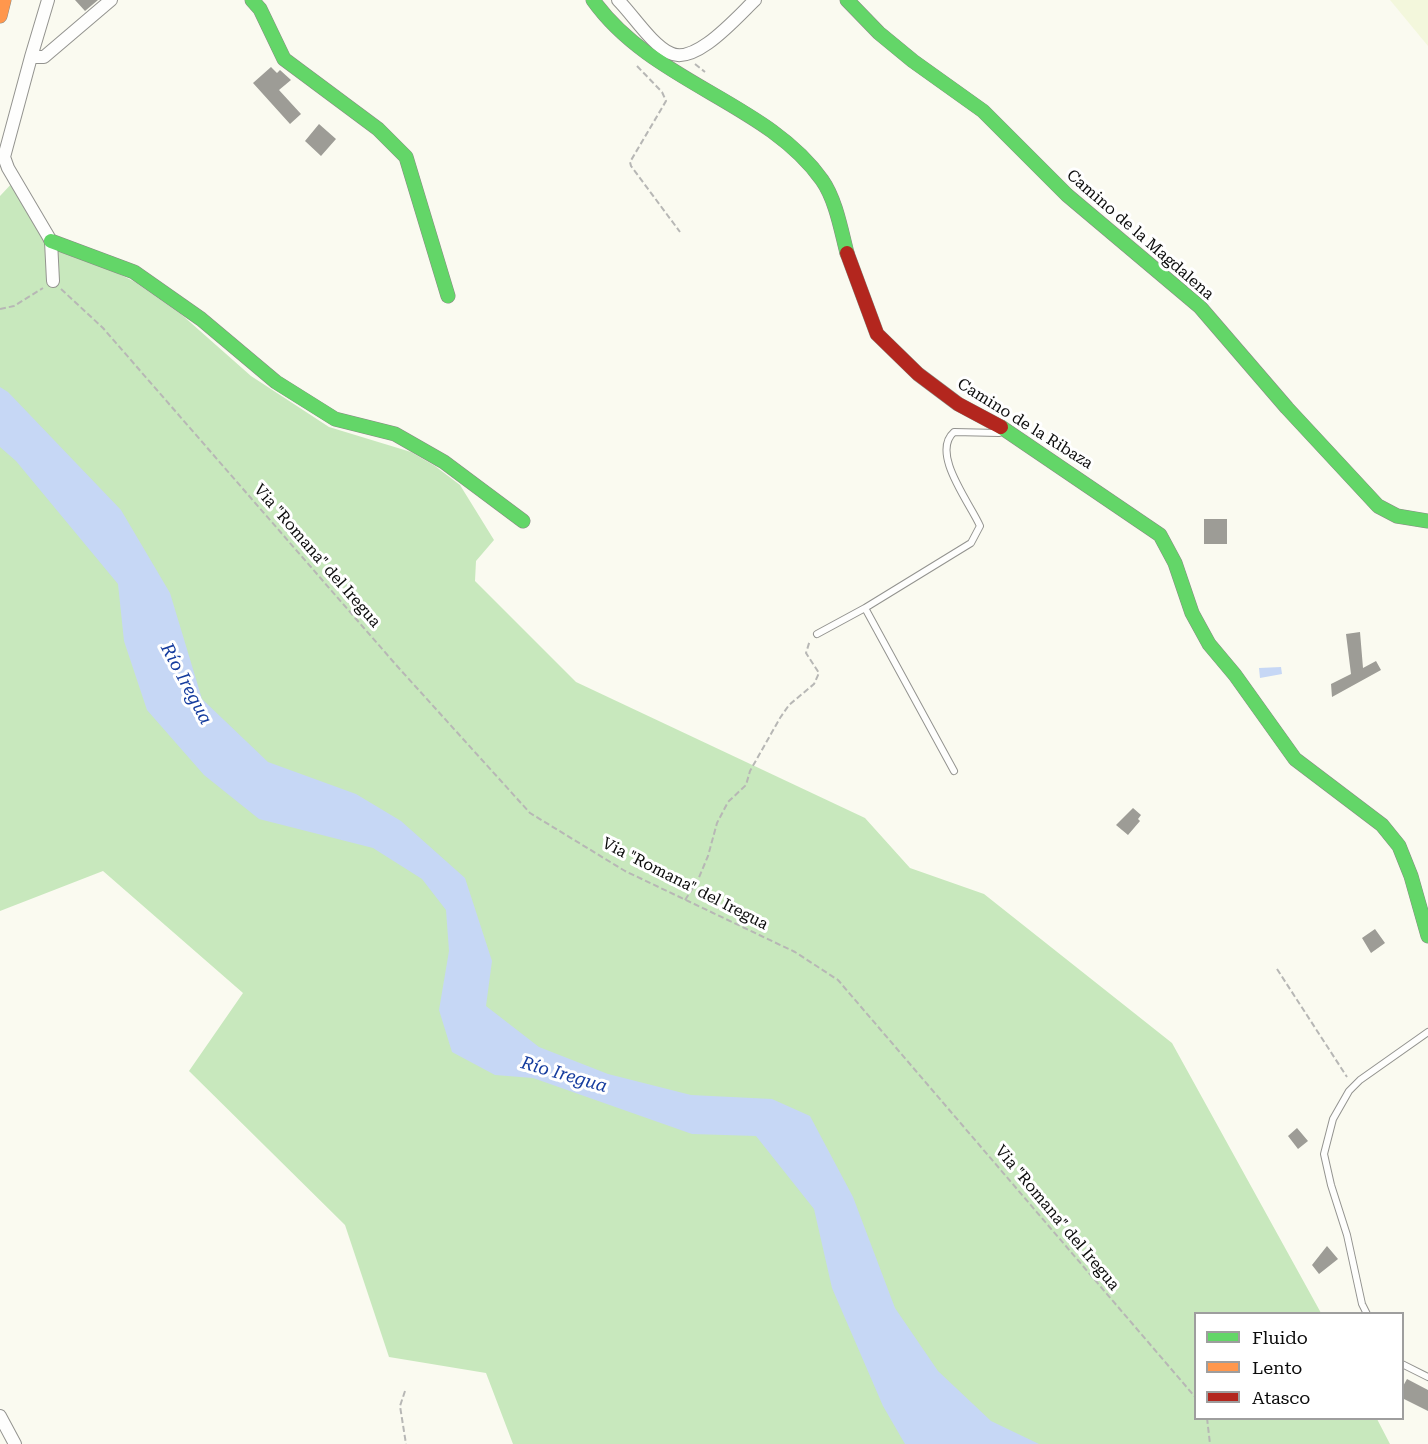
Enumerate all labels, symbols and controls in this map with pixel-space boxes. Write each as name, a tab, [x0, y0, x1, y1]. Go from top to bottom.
street label: Camino de la Magdalena	[1062, 166, 1218, 304]
street label: Camino de la Ribaza	[954, 375, 1096, 473]
street label: Via "Romana" del Iregua	[250, 480, 384, 632]
water label: Río Iregua	[156, 640, 216, 728]
street label: Via "Romana" del Iregua	[599, 834, 771, 934]
water label: Río Iregua	[518, 1052, 610, 1098]
street label: Via "Romana" del Iregua	[991, 1142, 1123, 1294]
legend	[1194, 1312, 1404, 1420]
text: Fluido	[1252, 1327, 1308, 1348]
text: Lento	[1252, 1357, 1302, 1378]
text: Atasco	[1252, 1387, 1310, 1408]

